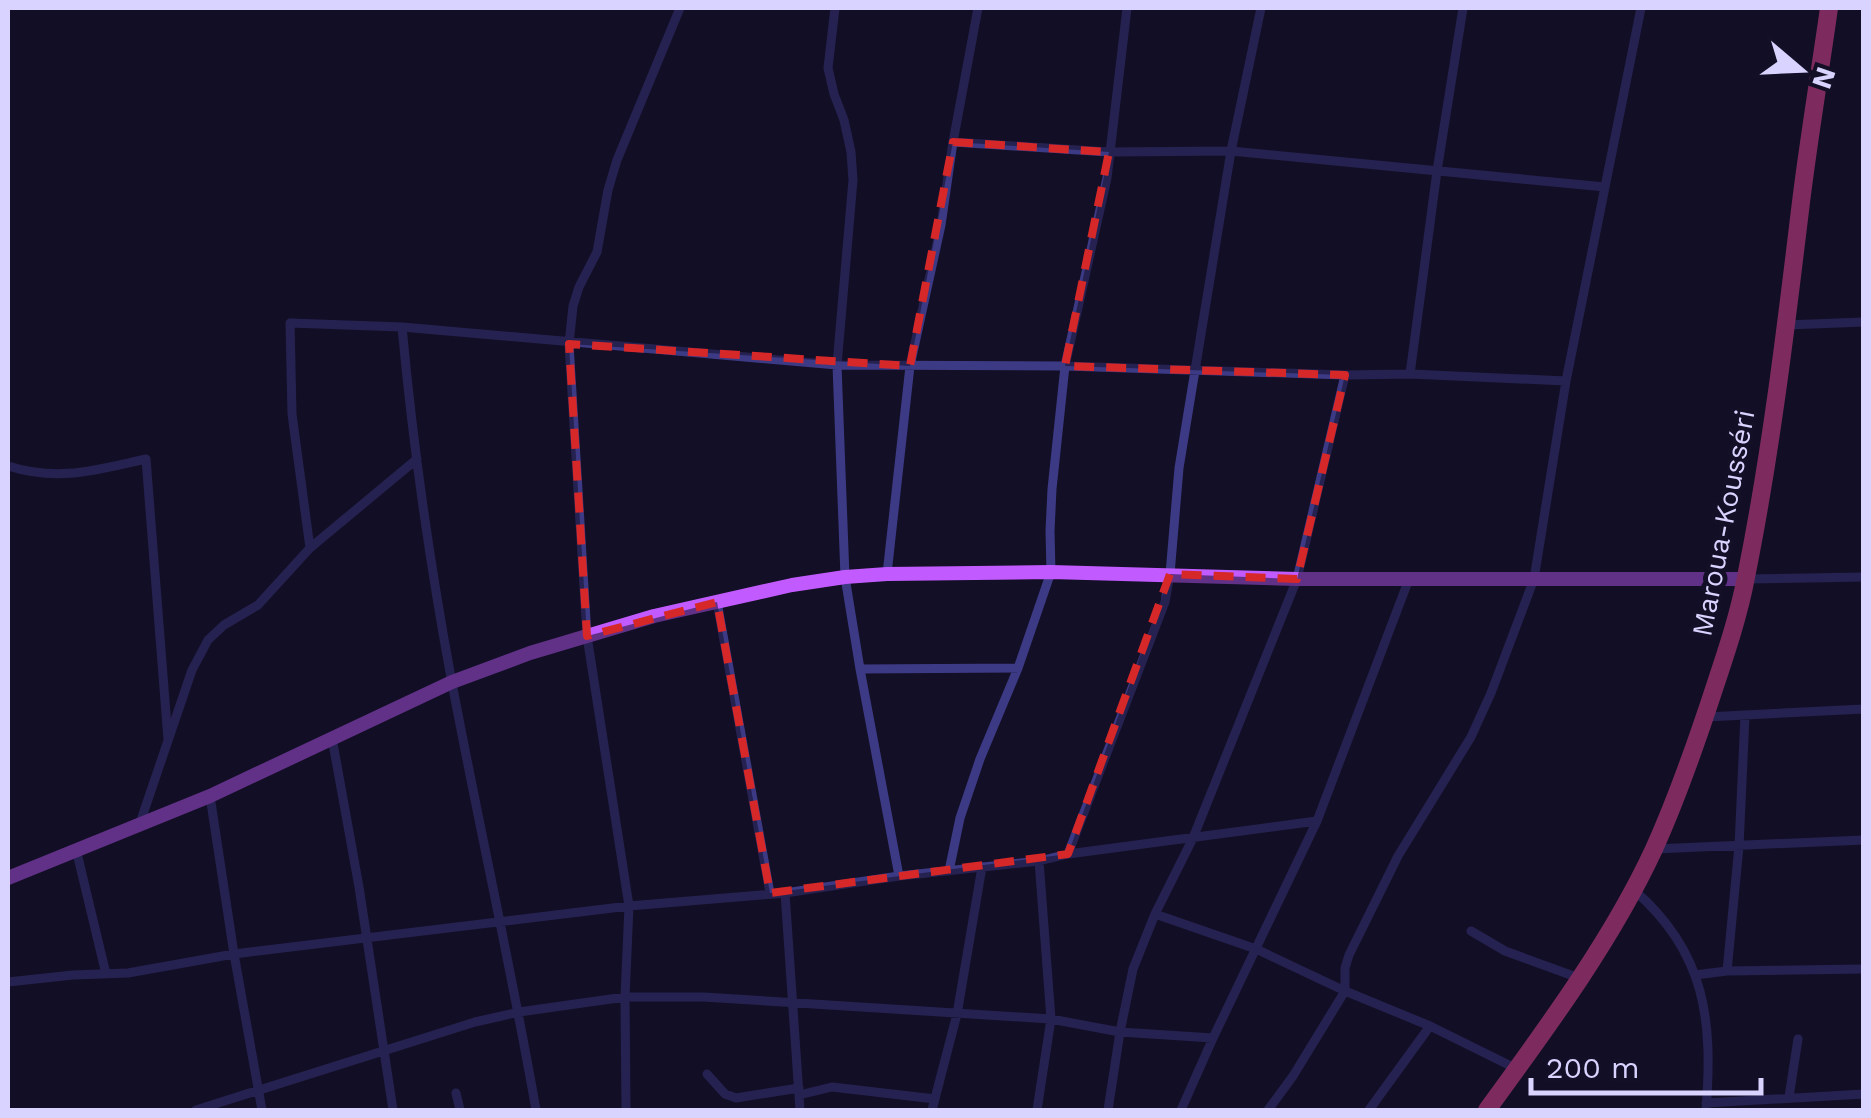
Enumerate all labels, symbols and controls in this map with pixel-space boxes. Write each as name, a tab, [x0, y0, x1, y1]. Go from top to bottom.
north arrow	[1751, 20, 1851, 120]
text: N	[1805, 63, 1843, 93]
street label: Maroua-Kousséri	[1685, 407, 1762, 639]
scale bar	[1531, 1033, 1761, 1095]
text: 200 m	[1546, 1050, 1640, 1085]

